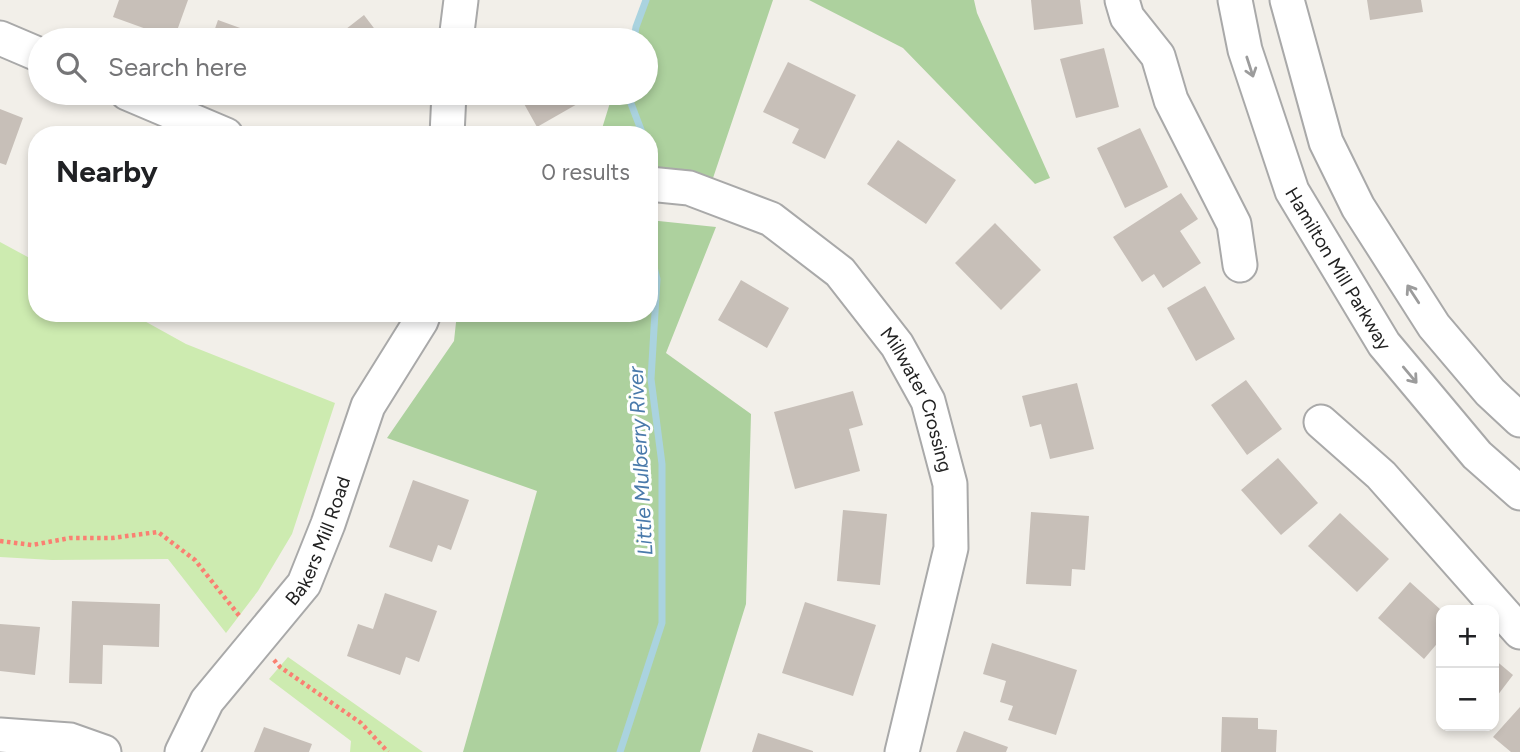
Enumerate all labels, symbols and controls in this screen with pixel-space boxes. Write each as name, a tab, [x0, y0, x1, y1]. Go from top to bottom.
search box	[28, 28, 658, 105]
icon: search	[52, 48, 90, 86]
text: Search here	[108, 51, 247, 83]
one-way arrow	[1245, 55, 1257, 77]
text: Nearby	[56, 153, 158, 190]
text: 0 results	[541, 158, 630, 186]
street label: Hamilton Mill Parkway	[1281, 183, 1396, 354]
one-way arrow	[1405, 284, 1419, 304]
street label: Millwater Crossing	[876, 322, 958, 475]
water label: Little Mulberry River	[623, 365, 657, 556]
one-way arrow	[1402, 365, 1417, 383]
street label: Bakers Mill Road	[280, 473, 355, 610]
map controls	[1436, 605, 1499, 731]
button: +	[1436, 605, 1499, 668]
button: −	[1436, 668, 1499, 731]

